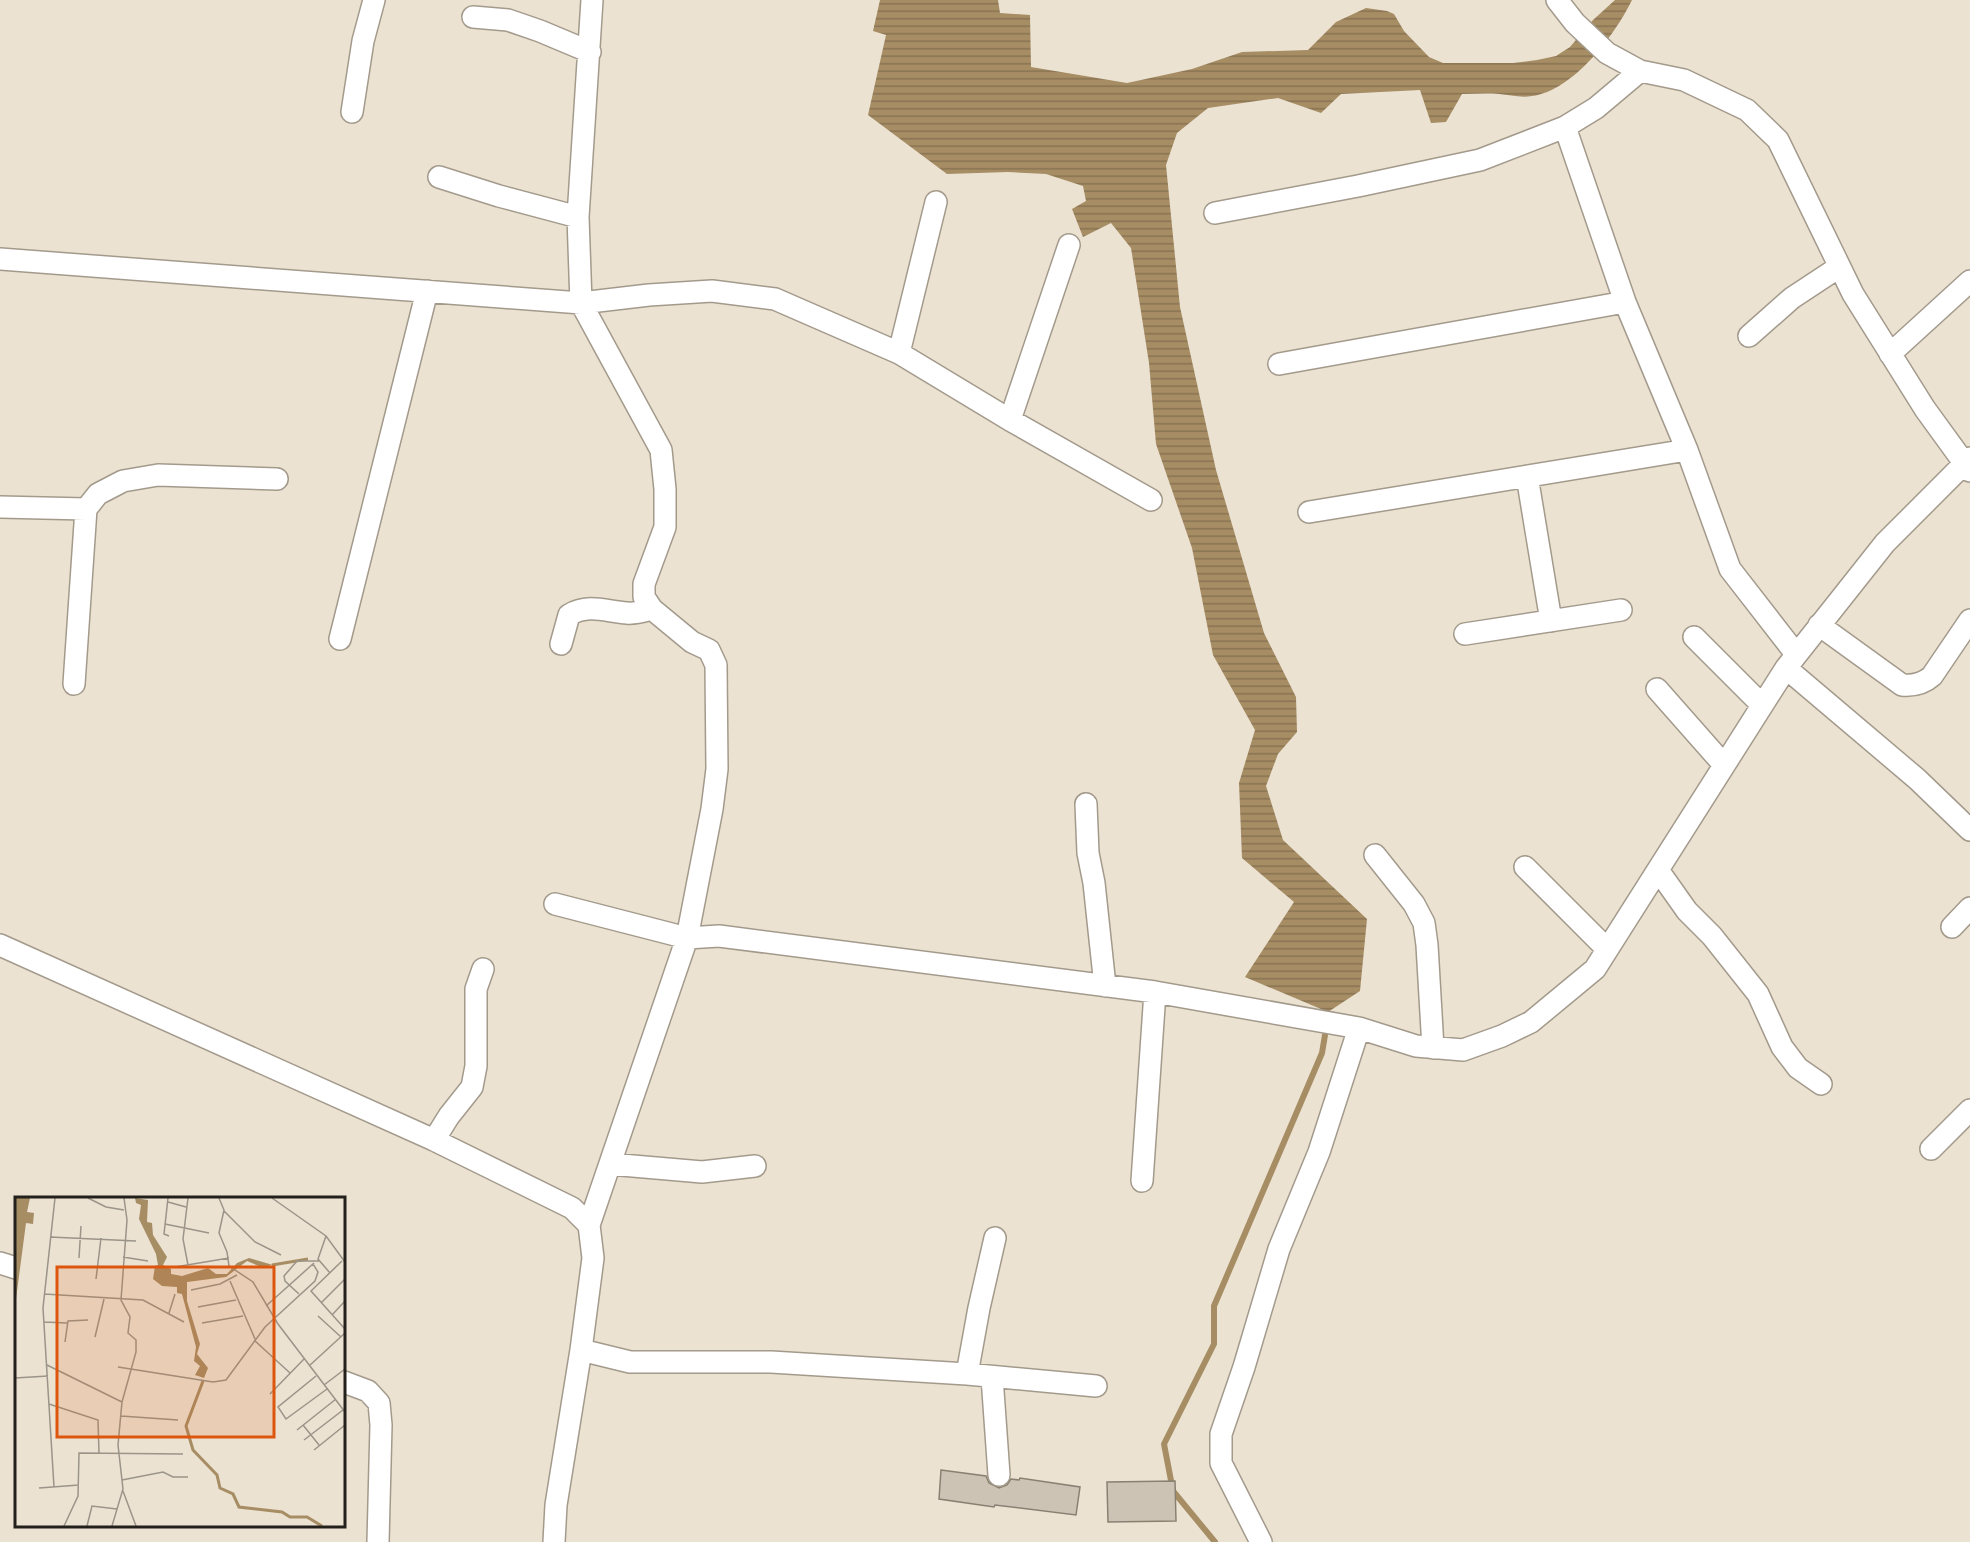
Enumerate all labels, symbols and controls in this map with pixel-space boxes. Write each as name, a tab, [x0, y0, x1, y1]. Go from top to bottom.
inset map	[15, 1197, 345, 1527]

